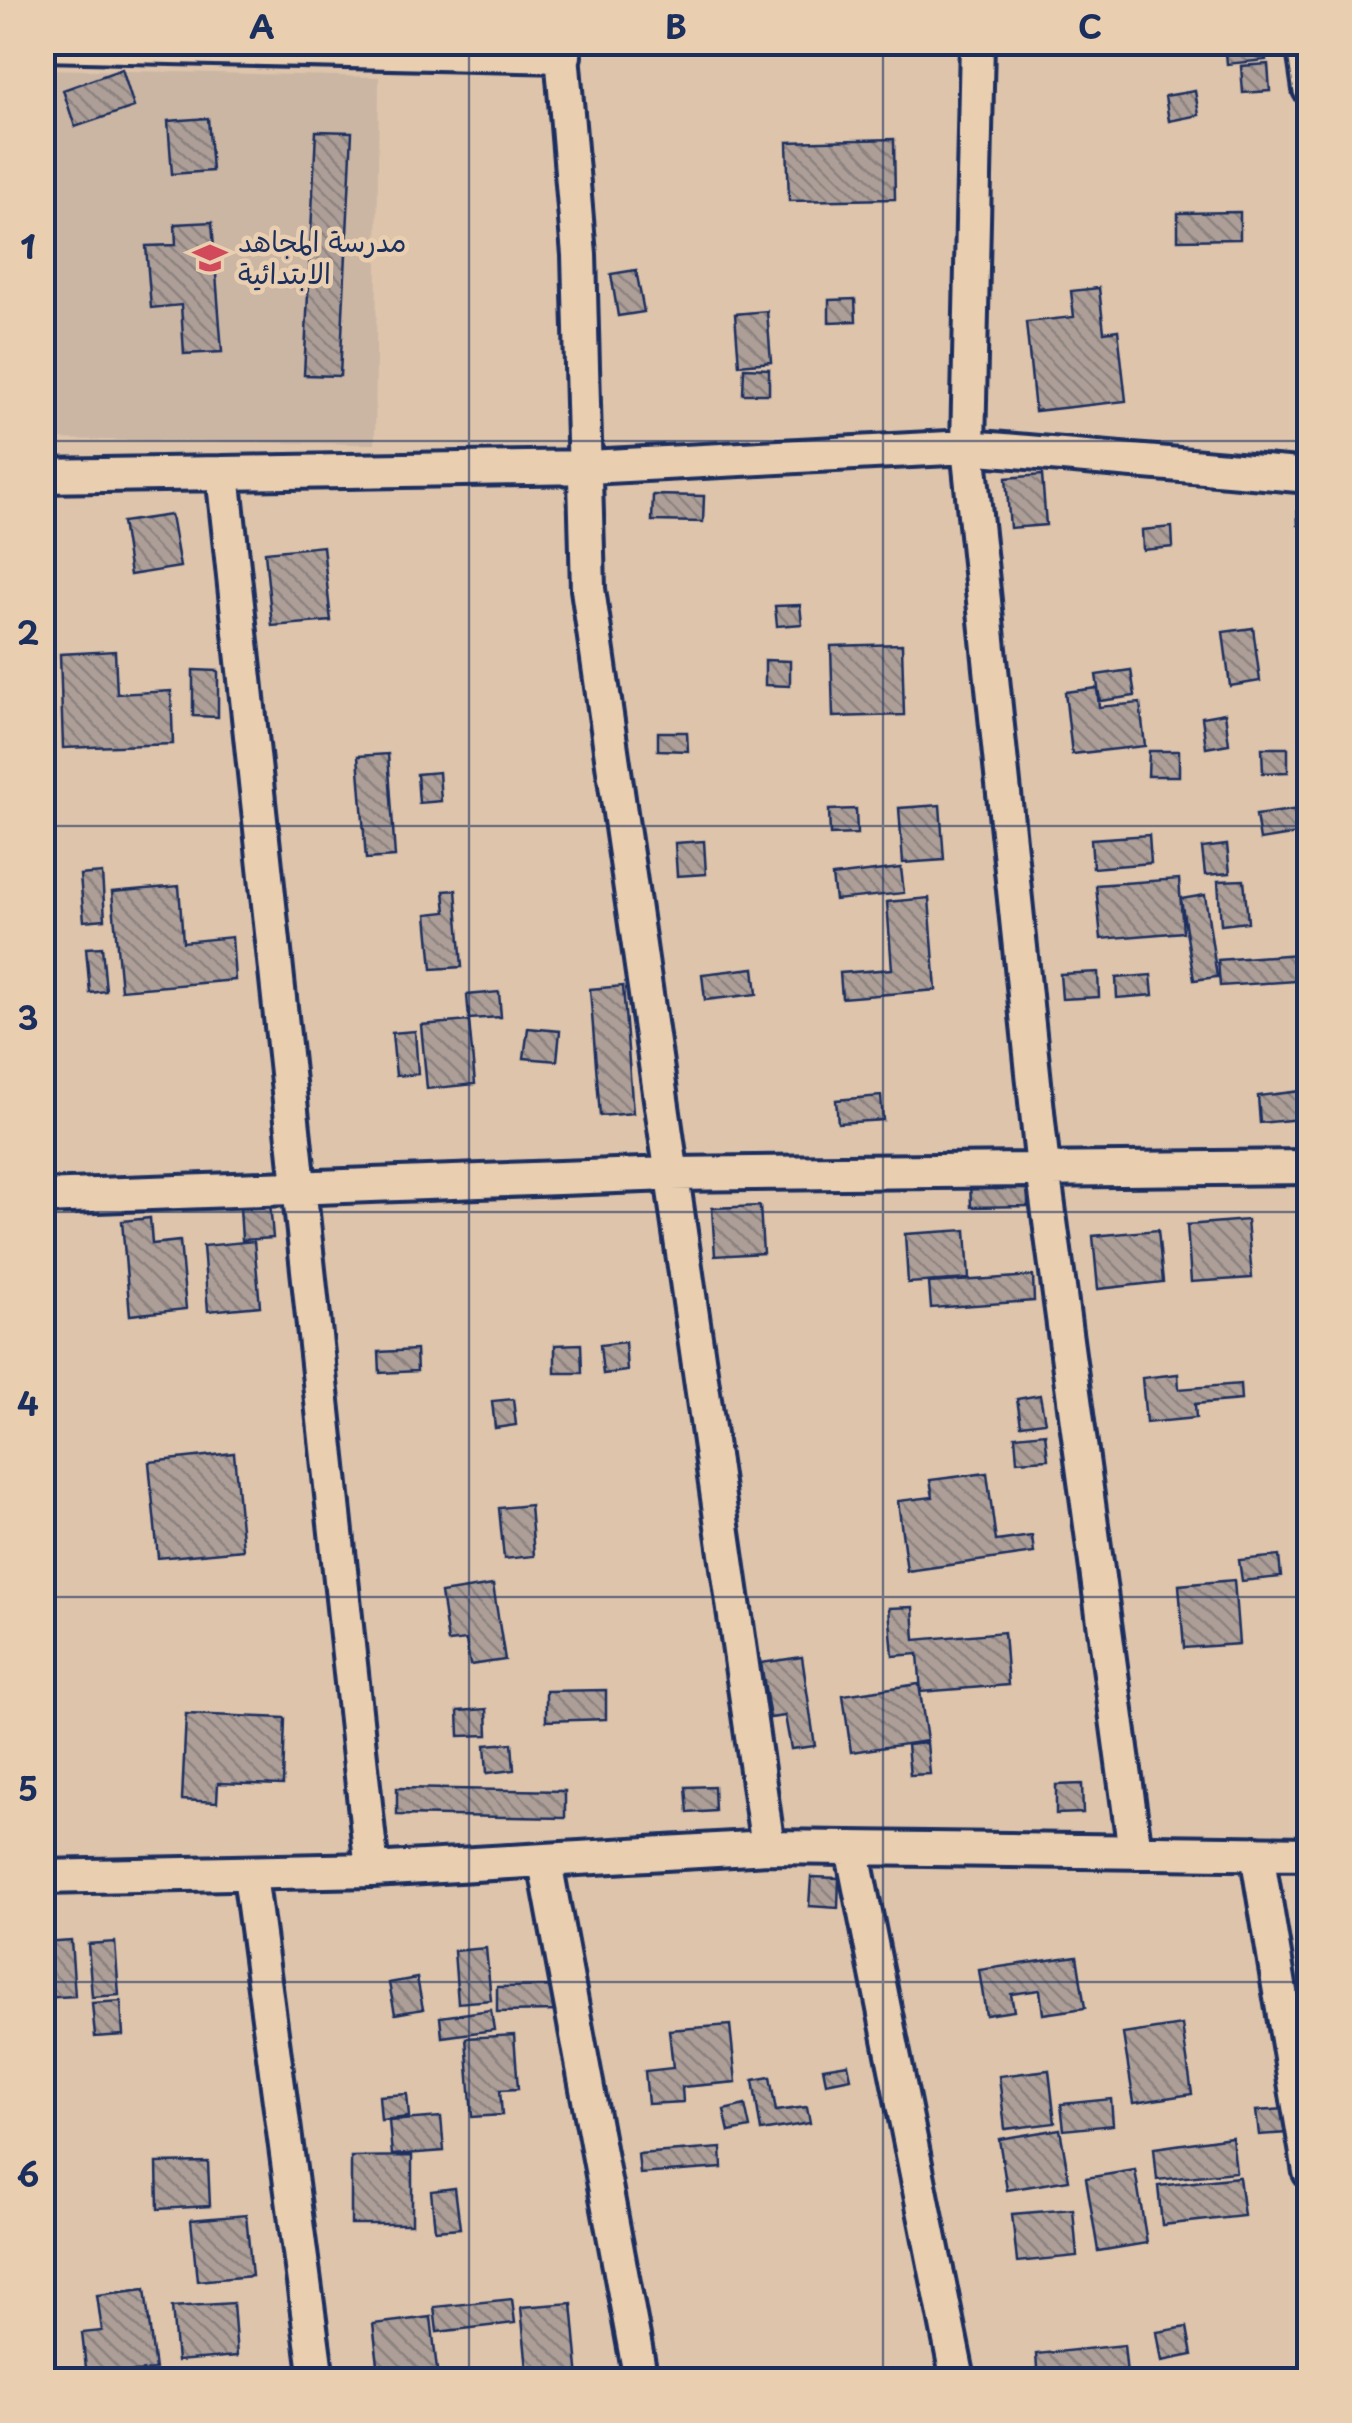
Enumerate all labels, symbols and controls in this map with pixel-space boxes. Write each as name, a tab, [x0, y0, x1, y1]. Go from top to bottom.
text: A	[249, 2, 275, 50]
text: B	[665, 2, 687, 50]
text: C	[1078, 2, 1102, 50]
place label: مدرسة المجاهد الابتدائية	[238, 219, 407, 294]
text: 1	[20, 222, 36, 270]
school or university icon: مدرسة المجاهد الابتدائية	[191, 239, 229, 277]
text: 2	[17, 608, 39, 656]
text: 3	[18, 993, 38, 1041]
text: 4	[17, 1379, 39, 1427]
text: 5	[18, 1764, 38, 1812]
text: 6	[17, 2150, 39, 2198]

